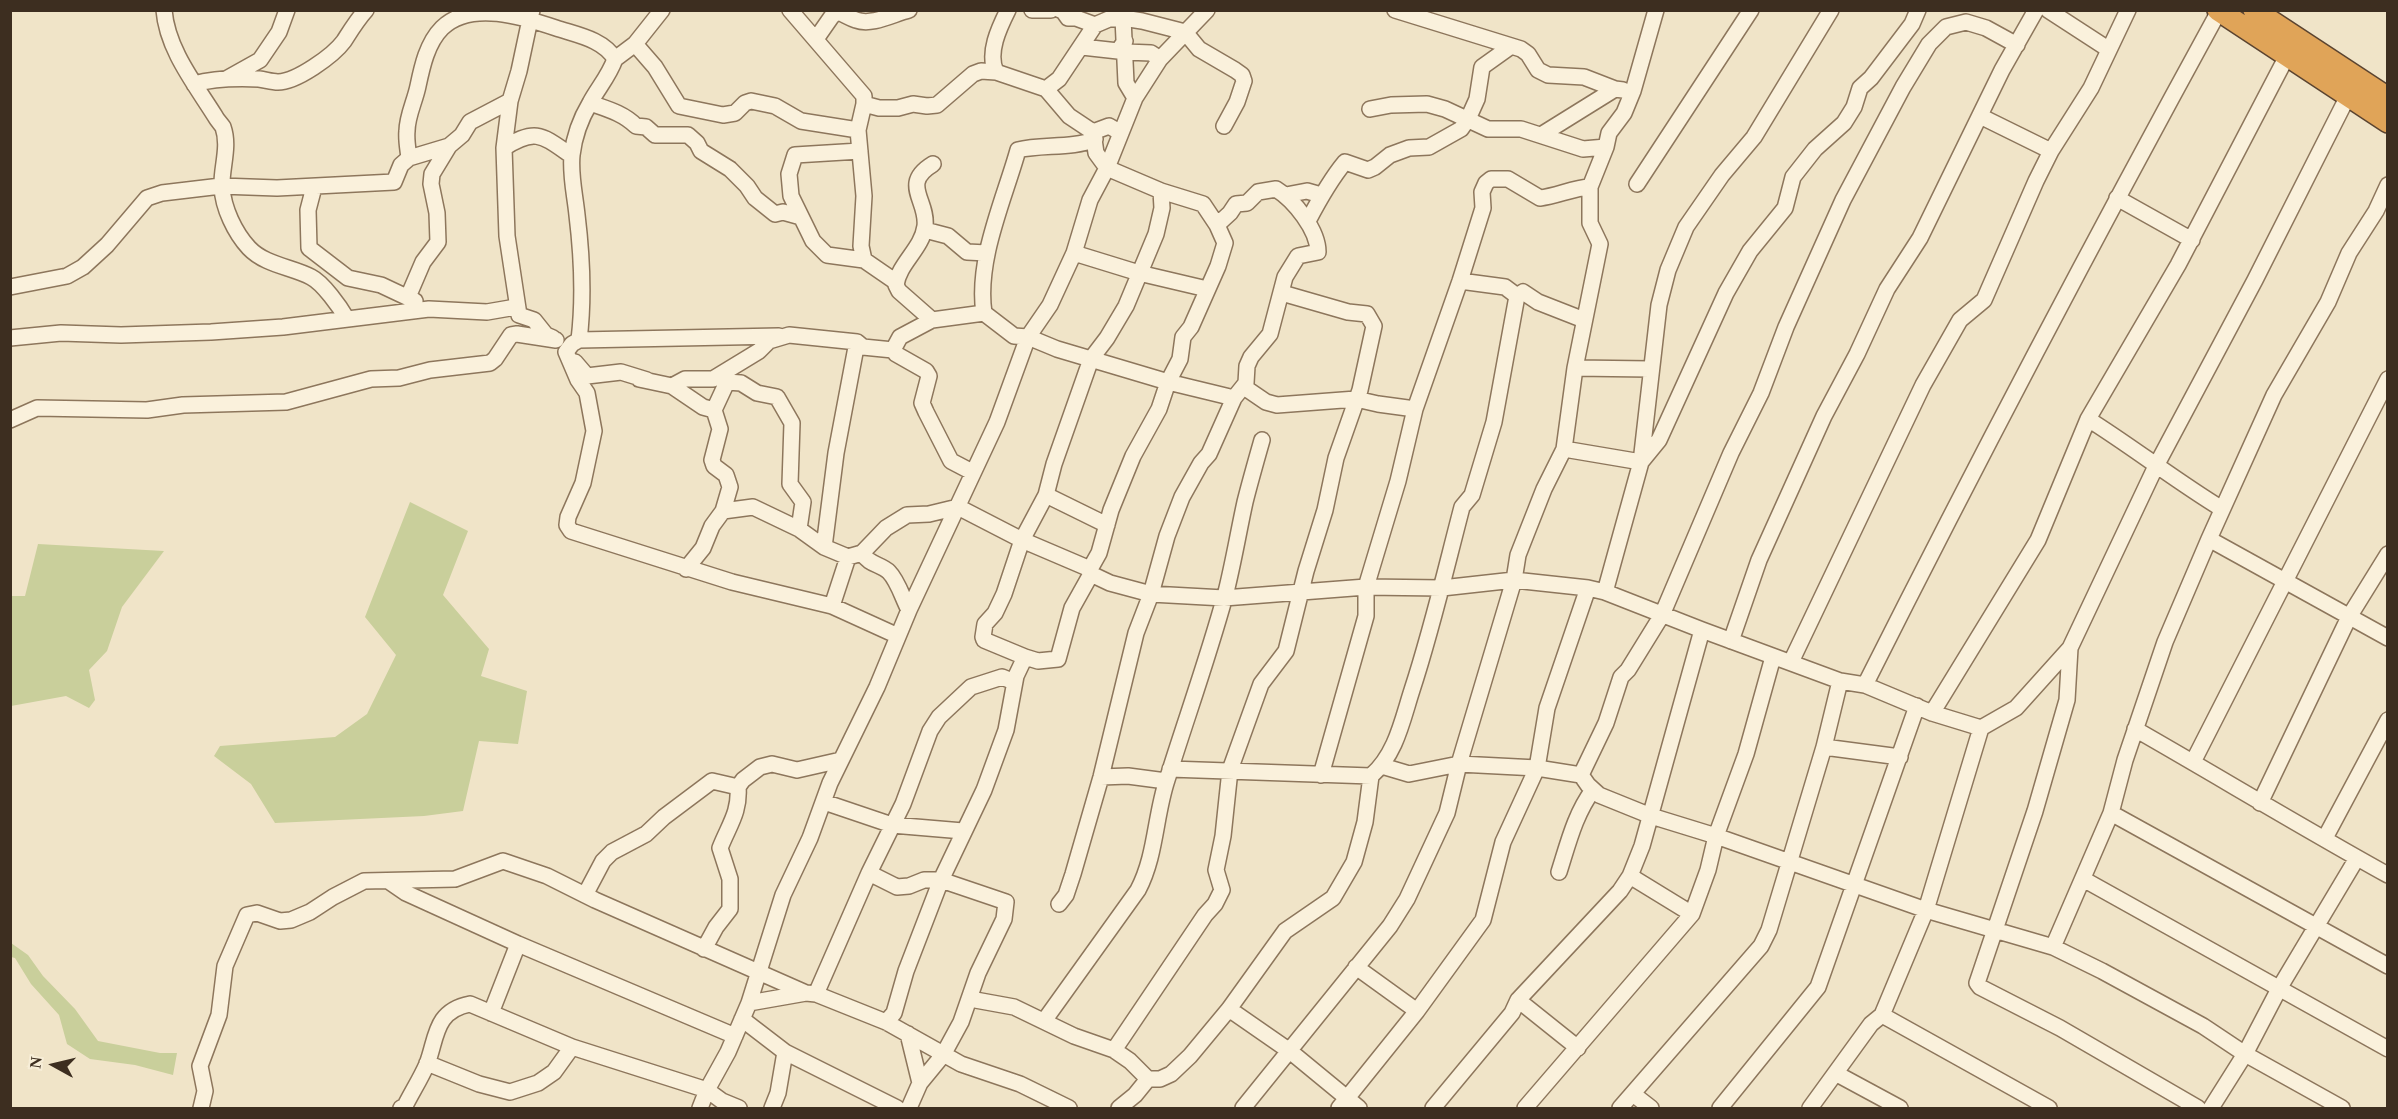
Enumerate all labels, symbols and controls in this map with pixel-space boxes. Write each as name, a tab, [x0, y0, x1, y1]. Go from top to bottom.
north arrow	[24, 1035, 84, 1095]
text: N	[26, 1056, 45, 1069]

